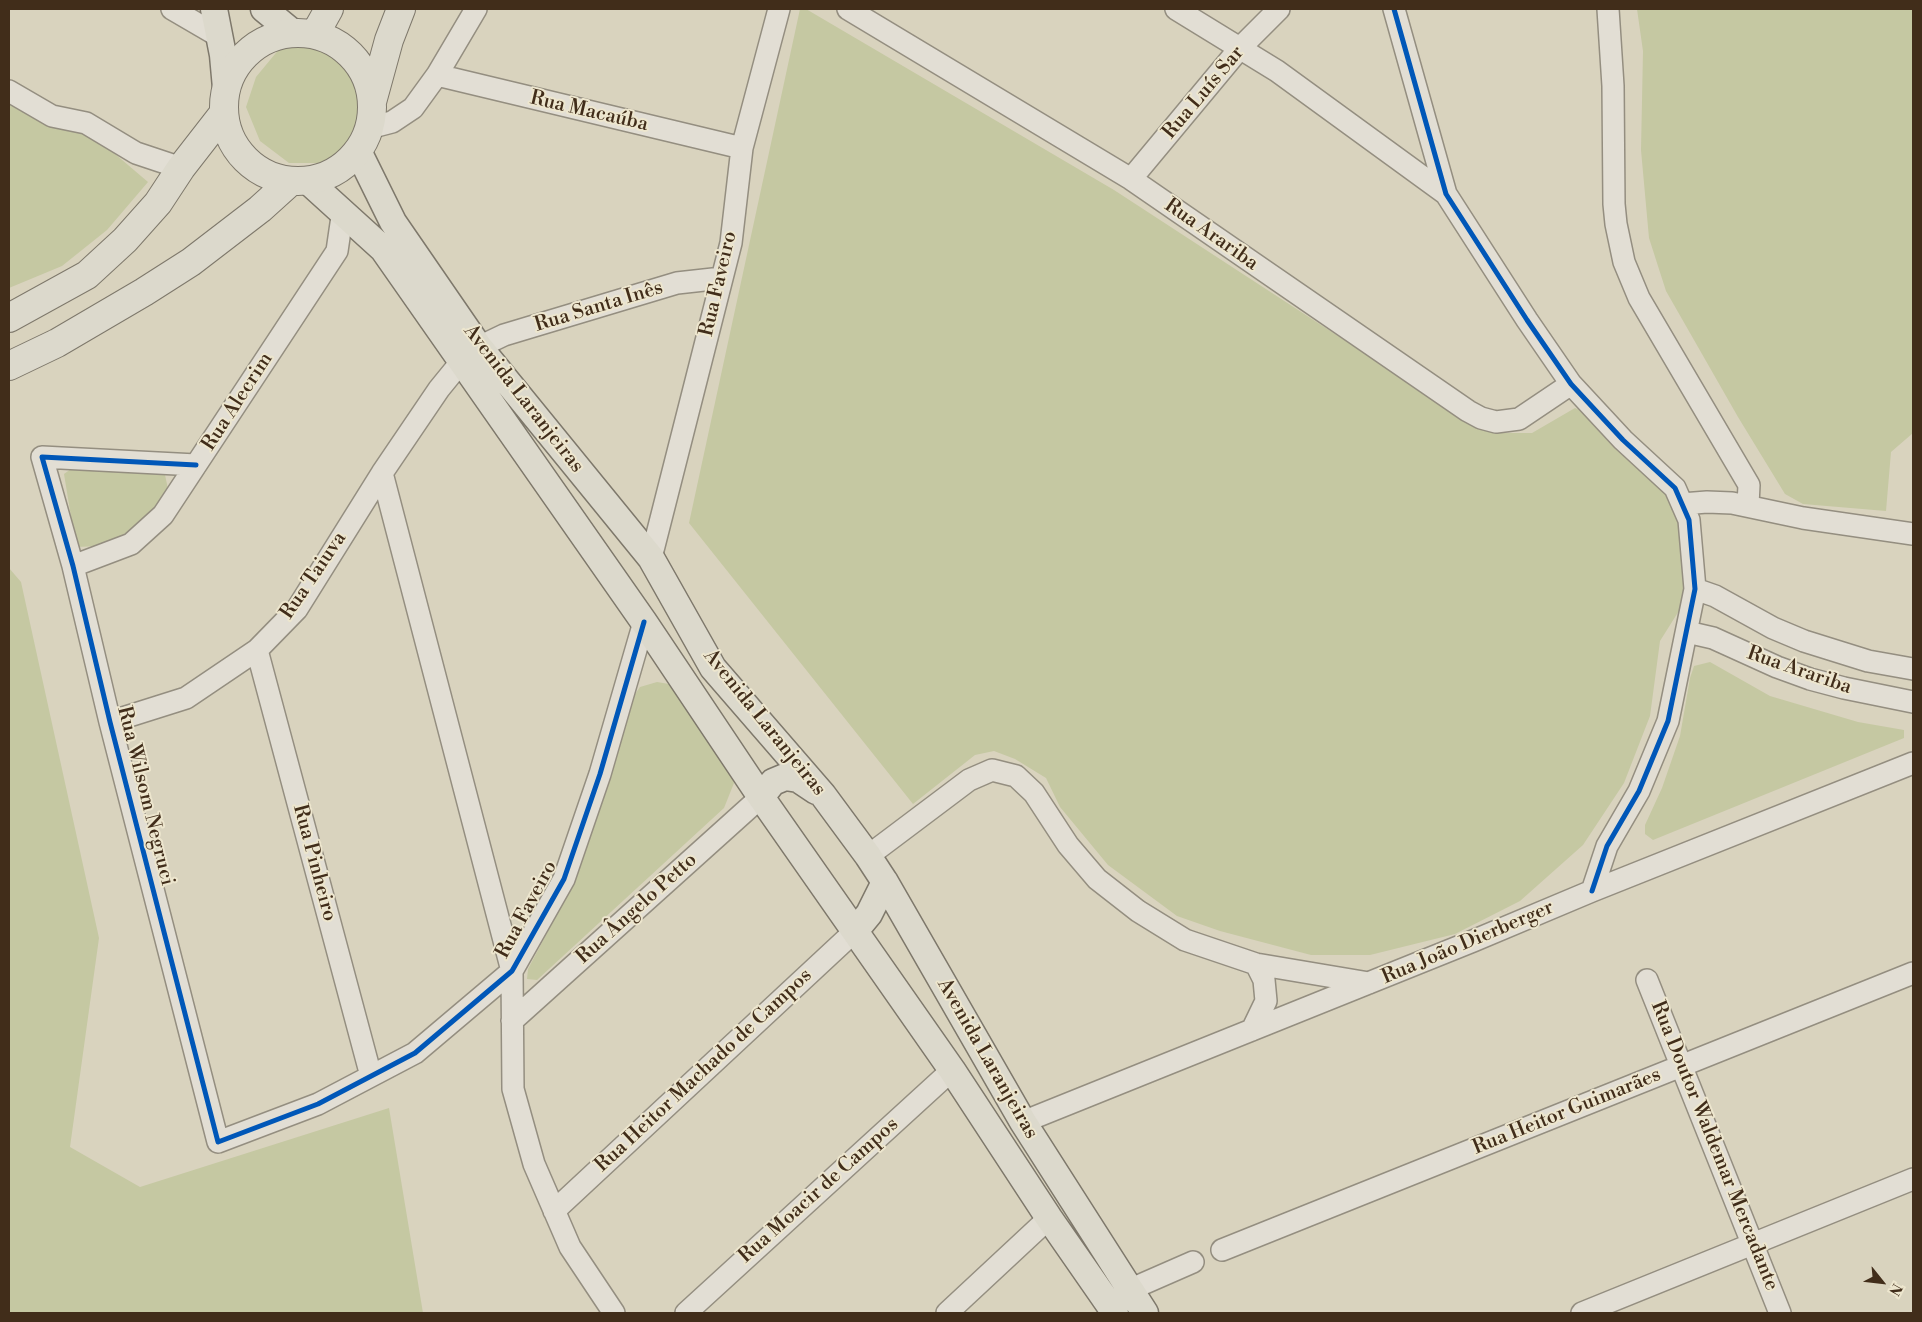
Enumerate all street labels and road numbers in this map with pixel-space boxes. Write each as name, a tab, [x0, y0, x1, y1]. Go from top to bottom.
street label: Rua Luís Sar	[1158, 42, 1250, 144]
street label: Rua Macaúba	[528, 87, 650, 137]
street label: Rua Arariba	[1159, 194, 1263, 276]
street label: Rua Faveiro	[695, 229, 743, 339]
street label: Rua Santa Inês	[532, 276, 666, 338]
street label: Avenida Laranjeiras	[458, 320, 588, 478]
street label: Rua Alecrim	[197, 348, 279, 456]
street label: Rua Taiuva	[276, 528, 352, 624]
street label: Rua Arariba	[1744, 642, 1854, 700]
street label: Avenida Laranjeiras	[698, 645, 830, 801]
street label: Rua Wilsom Negruci	[111, 704, 179, 888]
street label: Rua Pinheiro	[287, 802, 341, 924]
street label: Rua Ângelo Petto	[572, 848, 702, 970]
street label: Rua Faveiro	[491, 857, 563, 963]
street label: Rua João Dierberger	[1378, 896, 1558, 990]
street label: Rua Heitor Machado de Campos	[591, 964, 817, 1178]
street label: Avenida Laranjeiras	[931, 974, 1043, 1144]
street label: Rua Doutor Waldemar Mercadante	[1645, 998, 1783, 1294]
street label: Rua Heitor Guimarães	[1469, 1063, 1665, 1161]
street label: Rua Moacir de Campos	[734, 1113, 904, 1269]

